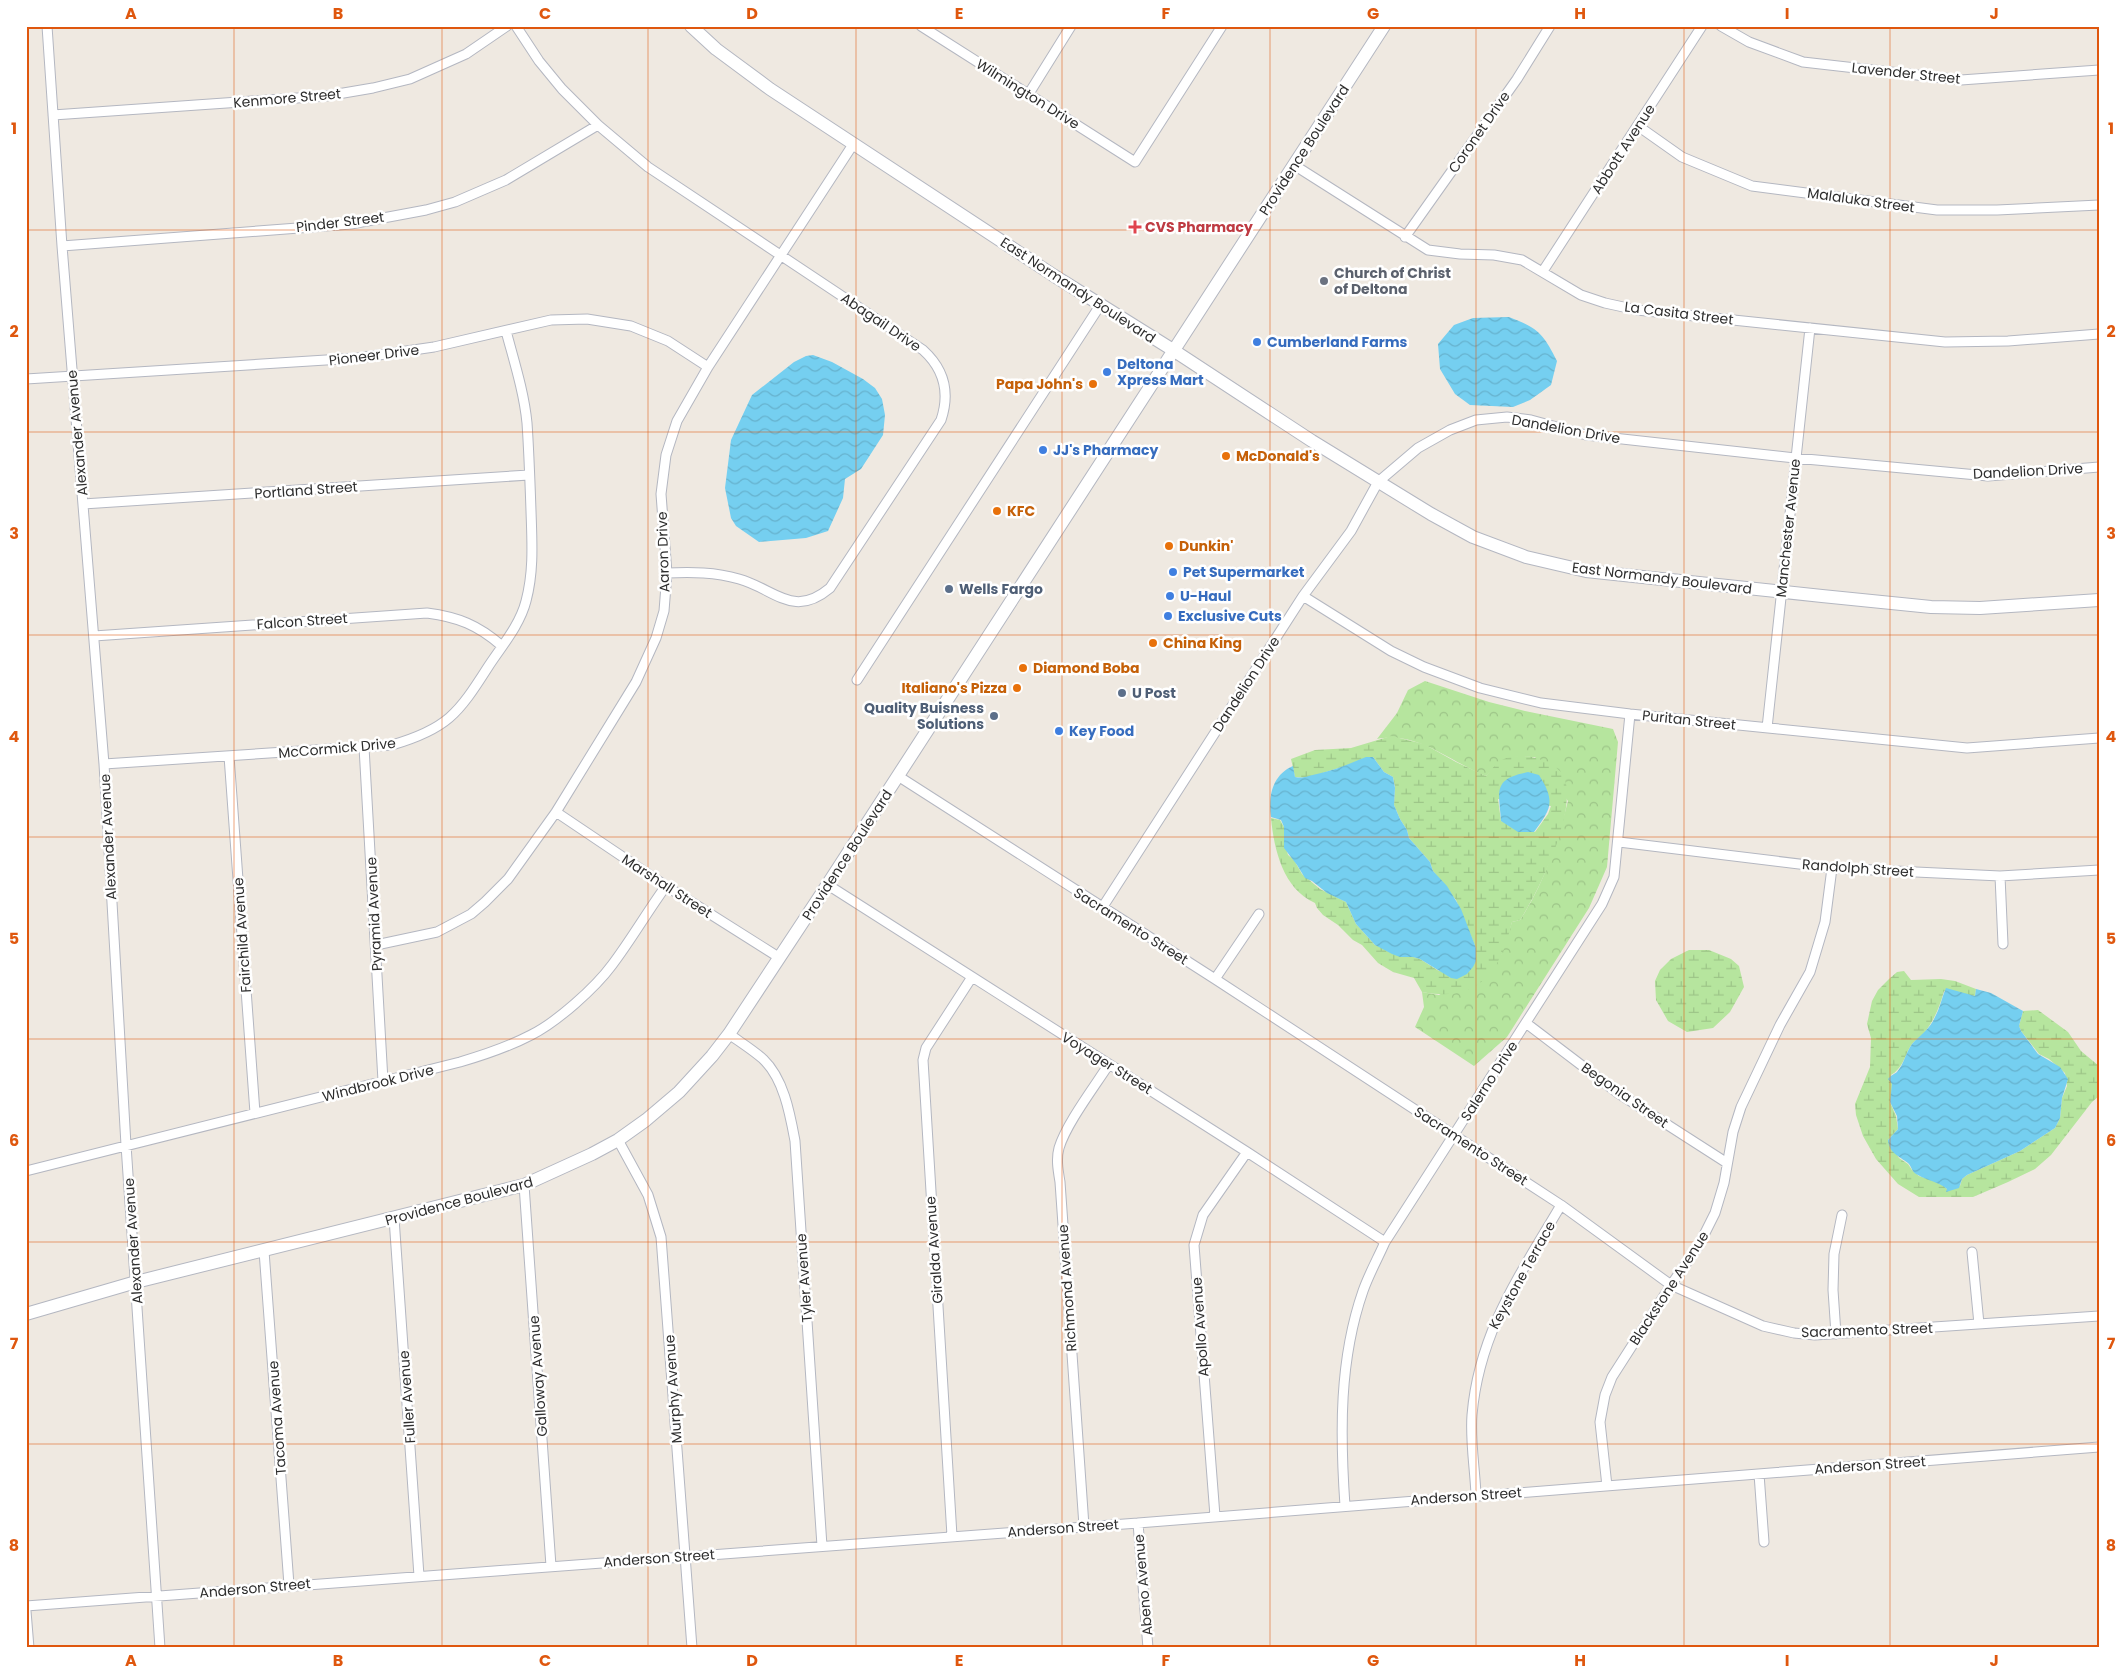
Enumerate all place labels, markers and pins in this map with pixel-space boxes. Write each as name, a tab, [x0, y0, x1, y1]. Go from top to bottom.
place label: CVS Pharmacy	[1145, 217, 1253, 237]
marker: CVS Pharmacy	[1129, 221, 1141, 233]
place label: Church of Christ of Deltona	[1334, 263, 1451, 299]
marker: Church of Christ of Deltona	[1318, 275, 1330, 287]
place label: Cumberland Farms	[1267, 332, 1408, 352]
marker: Cumberland Farms	[1251, 336, 1263, 348]
place label: Deltona Xpress Mart	[1117, 354, 1204, 390]
marker: Deltona Xpress Mart	[1101, 366, 1113, 378]
place label: Papa John's	[996, 374, 1083, 394]
marker: Papa John's	[1087, 378, 1099, 390]
place label: JJ's Pharmacy	[1053, 440, 1159, 460]
marker: JJ's Pharmacy	[1037, 444, 1049, 456]
place label: McDonald's	[1236, 446, 1320, 466]
marker: McDonald's	[1220, 450, 1232, 462]
place label: KFC	[1007, 501, 1035, 521]
marker: KFC	[991, 505, 1003, 517]
place label: Dunkin'	[1179, 536, 1233, 556]
marker: Dunkin'	[1163, 540, 1175, 552]
place label: Pet Supermarket	[1183, 562, 1305, 582]
marker: Pet Supermarket	[1167, 566, 1179, 578]
place label: Wells Fargo	[959, 579, 1043, 599]
marker: Wells Fargo	[943, 583, 955, 595]
place label: U-Haul	[1180, 586, 1231, 606]
marker: U-Haul	[1164, 590, 1176, 602]
place label: Exclusive Cuts	[1178, 606, 1282, 626]
marker: Exclusive Cuts	[1162, 610, 1174, 622]
place label: China King	[1163, 633, 1242, 653]
marker: China King	[1147, 637, 1159, 649]
place label: Diamond Boba	[1033, 658, 1140, 678]
marker: Diamond Boba	[1017, 662, 1029, 674]
place label: Italiano's Pizza	[901, 678, 1007, 698]
marker: Italiano's Pizza	[1011, 682, 1023, 694]
place label: U Post	[1132, 683, 1176, 703]
marker: U Post	[1116, 687, 1128, 699]
place label: Quality Buisness Solutions	[864, 698, 984, 734]
marker: Quality Buisness Solutions	[988, 710, 1000, 722]
place label: Key Food	[1069, 721, 1134, 741]
marker: Key Food	[1053, 725, 1065, 737]

